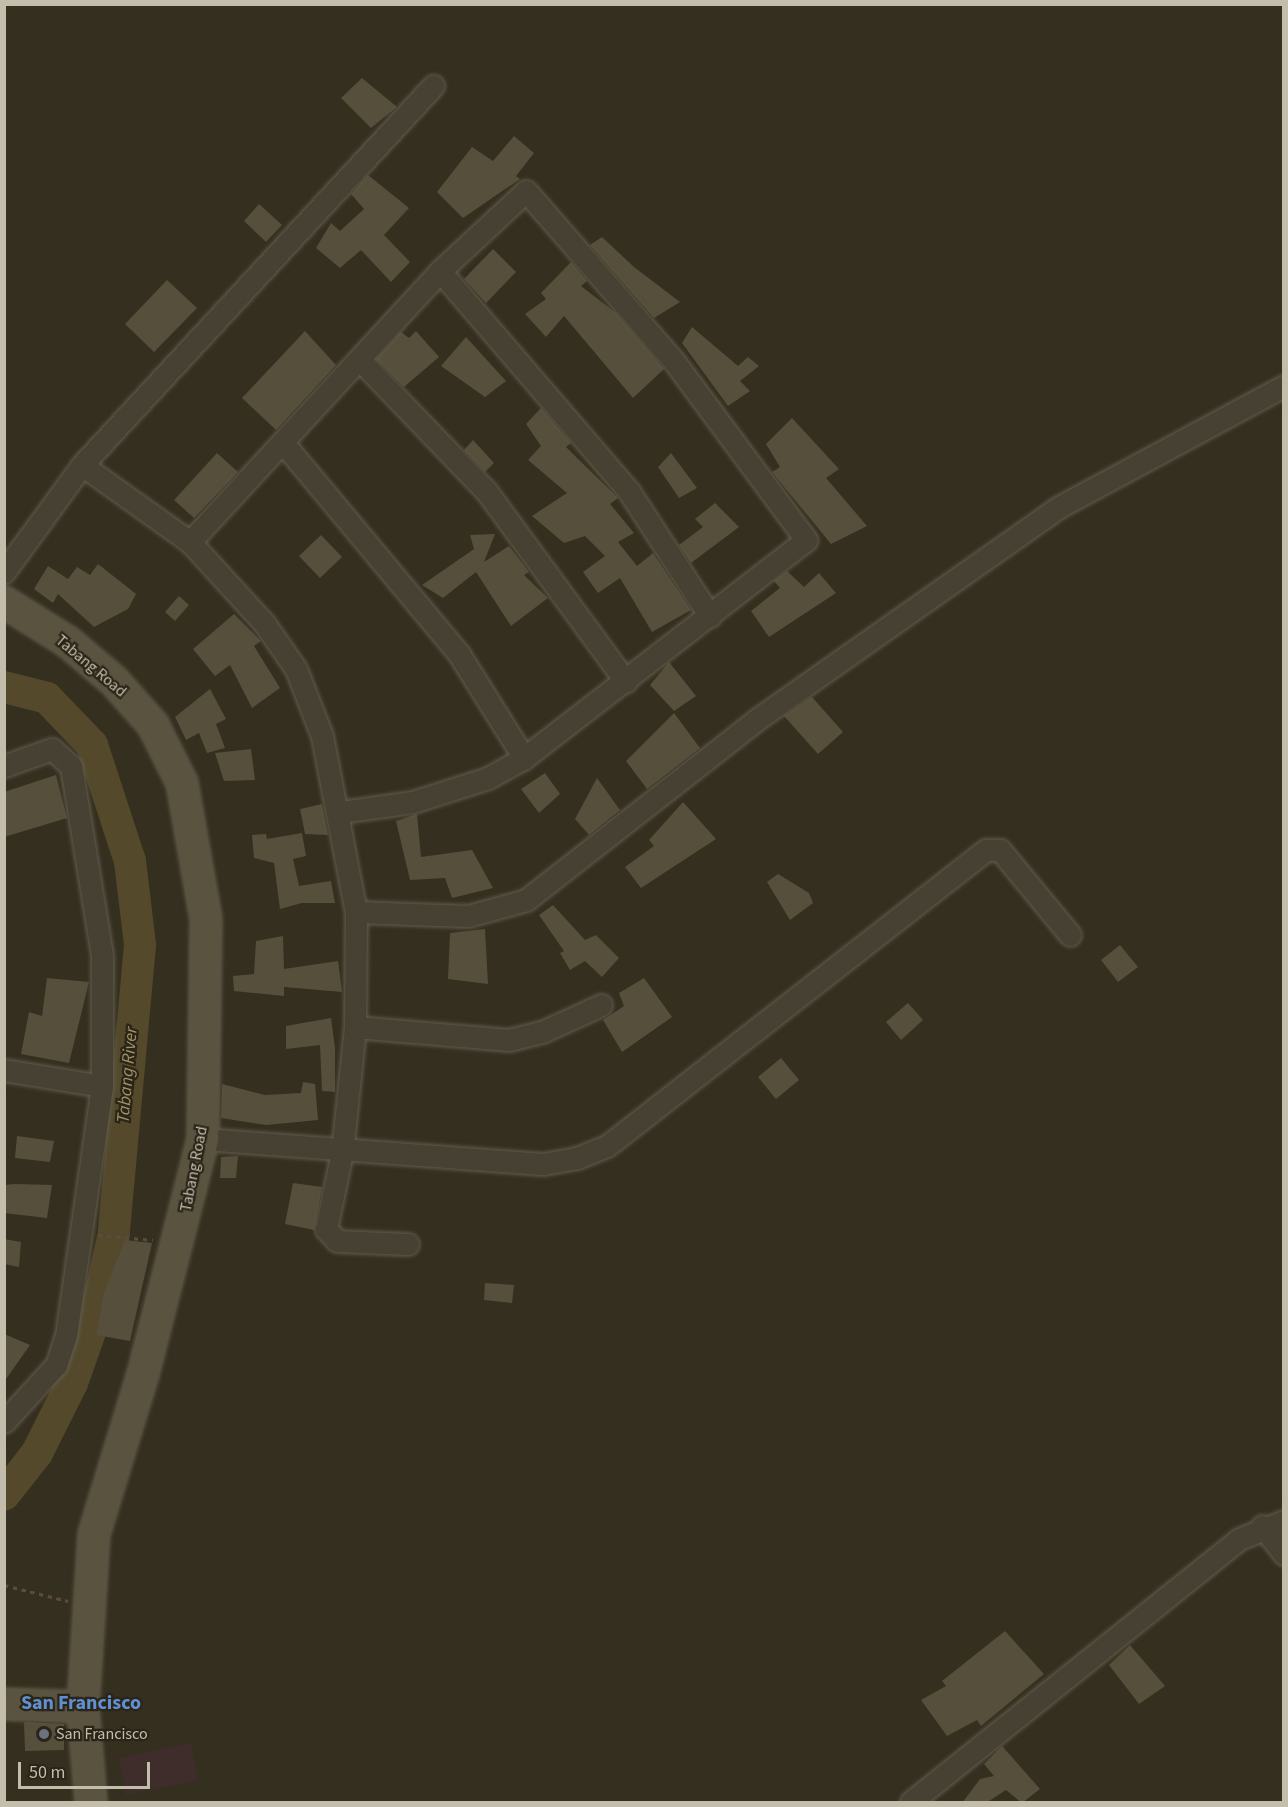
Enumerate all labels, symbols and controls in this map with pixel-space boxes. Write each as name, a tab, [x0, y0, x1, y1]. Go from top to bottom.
street label: Tabang Road	[52, 631, 130, 701]
water label: Tabang River	[113, 1026, 143, 1124]
street label: Tabang Road	[176, 1125, 212, 1213]
district label: San Francisco	[21, 1691, 141, 1715]
place label: San Francisco	[56, 1724, 148, 1744]
marker: San Francisco	[37, 1727, 51, 1741]
scale bar	[21, 1750, 153, 1788]
text: 50 m	[29, 1760, 65, 1785]

